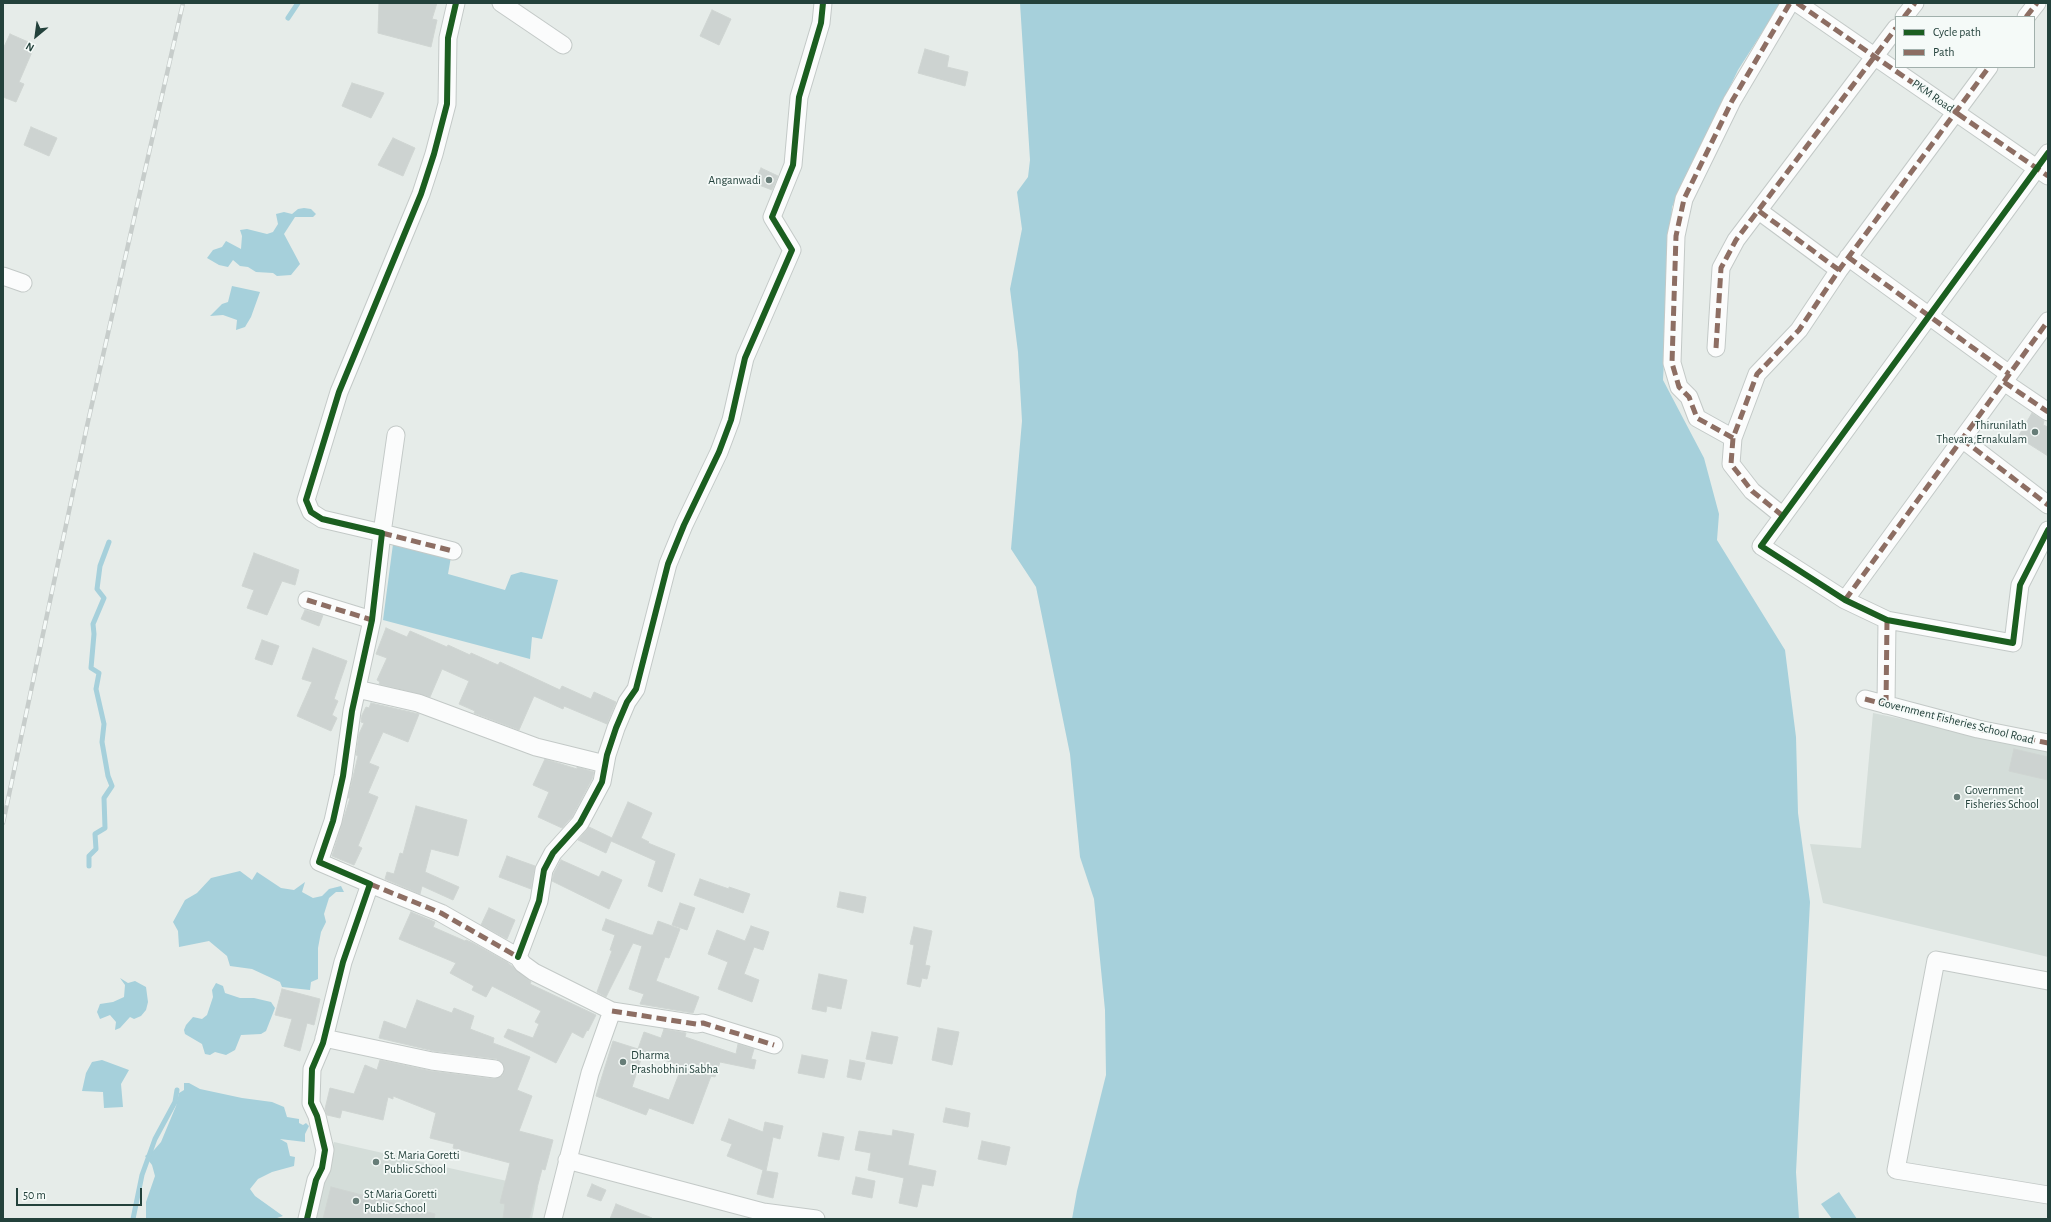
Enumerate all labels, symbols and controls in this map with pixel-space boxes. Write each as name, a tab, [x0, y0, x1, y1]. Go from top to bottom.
north arrow	[16, 16, 56, 56]
legend	[1895, 16, 2035, 68]
text: Cycle path	[1933, 26, 1981, 38]
text: N	[24, 40, 36, 54]
text: Path	[1933, 46, 1955, 58]
street label: PKM Road	[1909, 76, 1957, 116]
place label: Anganwadi	[708, 173, 761, 187]
marker: Anganwadi	[764, 175, 774, 185]
place label: Thirunilath Thevara,Ernakulam	[1936, 418, 2027, 446]
marker: Thirunilath Thevara,Ernakulam	[2030, 427, 2040, 437]
street label: Government Fisheries School Road	[1877, 695, 2035, 747]
place label: Government Fisheries School	[1965, 783, 2039, 811]
marker: Government Fisheries School	[1952, 792, 1962, 802]
place label: Dharma Prashobhini Sabha	[631, 1048, 718, 1076]
marker: Dharma Prashobhini Sabha	[618, 1057, 628, 1067]
place label: St. Maria Goretti Public School	[384, 1148, 460, 1176]
marker: St. Maria Goretti Public School	[371, 1157, 381, 1167]
scale bar	[18, 1180, 144, 1206]
place label: St Maria Goretti Public School	[364, 1187, 437, 1215]
text: 50 m	[23, 1189, 46, 1201]
marker: St Maria Goretti Public School	[351, 1196, 361, 1206]

